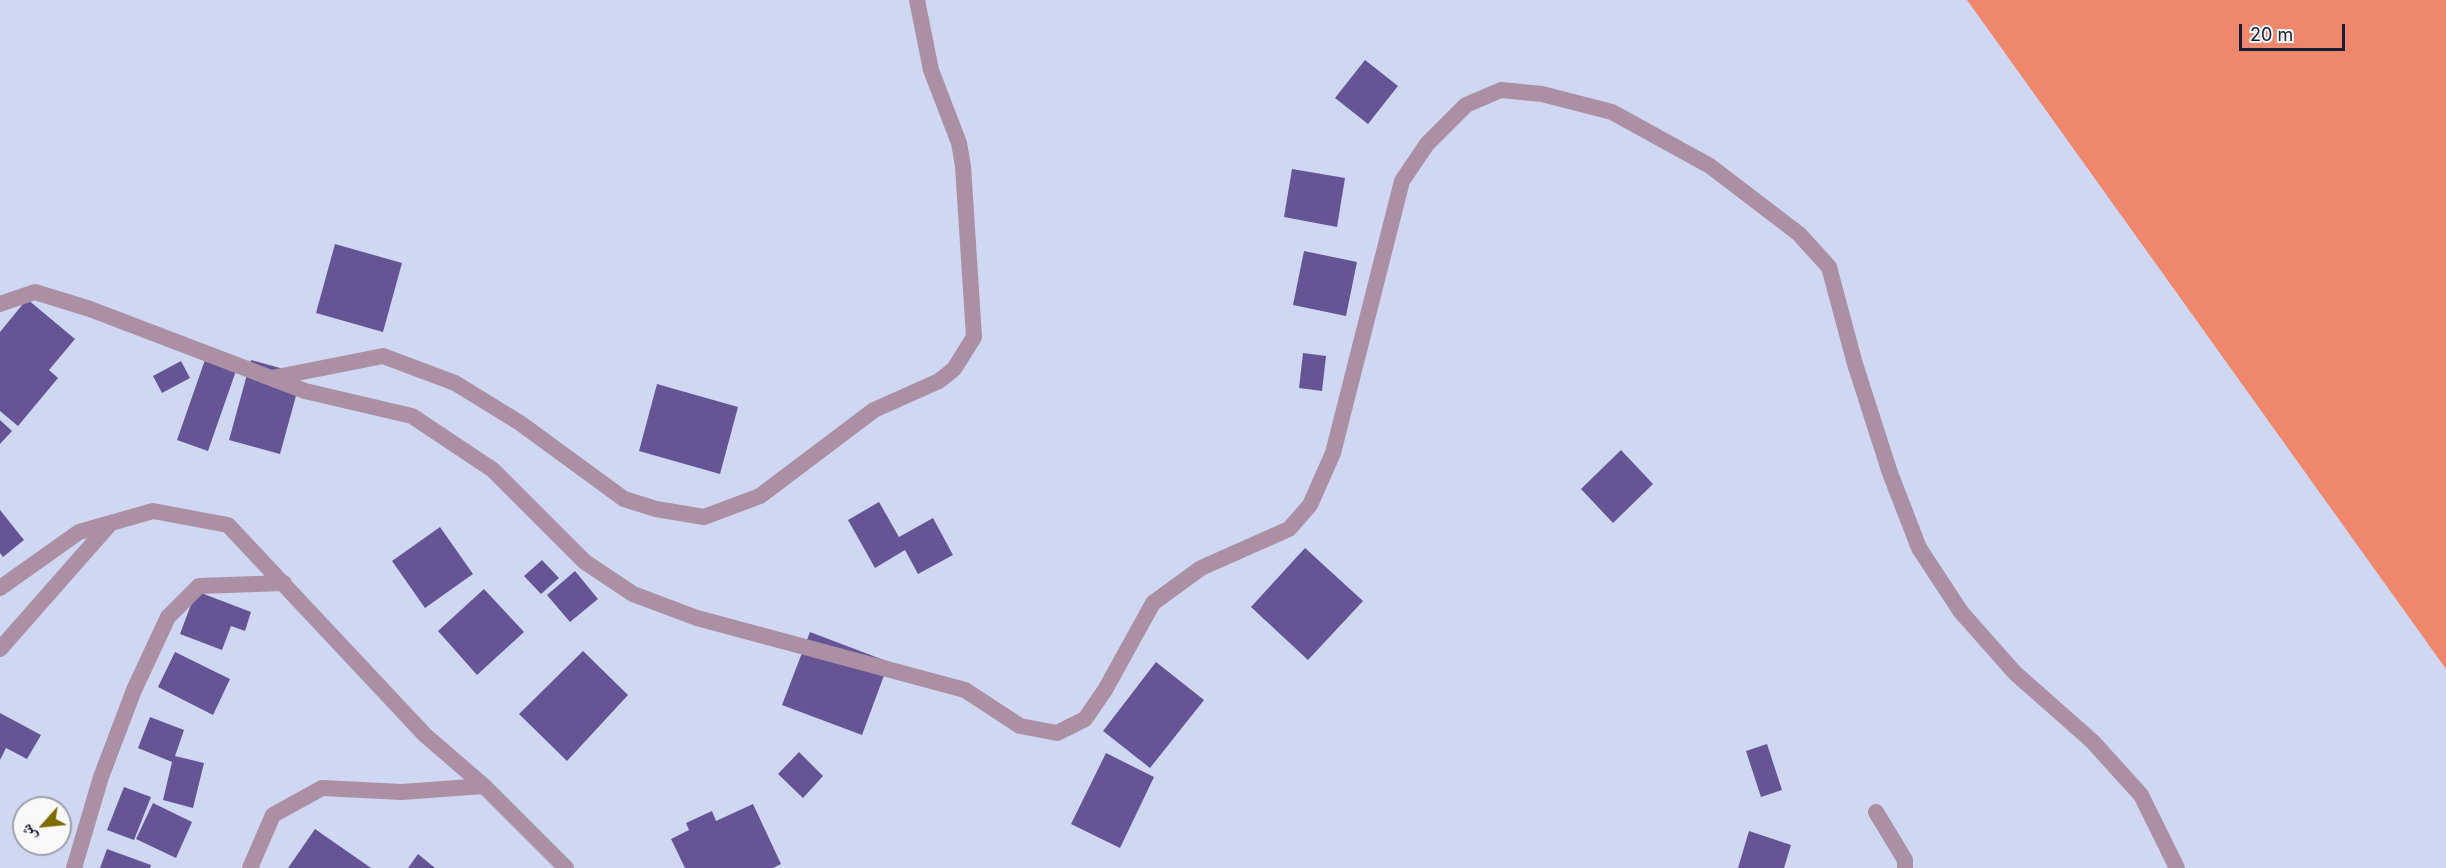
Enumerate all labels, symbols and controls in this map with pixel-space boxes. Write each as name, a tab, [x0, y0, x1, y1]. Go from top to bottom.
scale bar	[2242, 12, 2348, 50]
text: 20 m	[2250, 24, 2293, 45]
north arrow	[12, 796, 72, 856]
text: ش	[15, 821, 41, 845]

